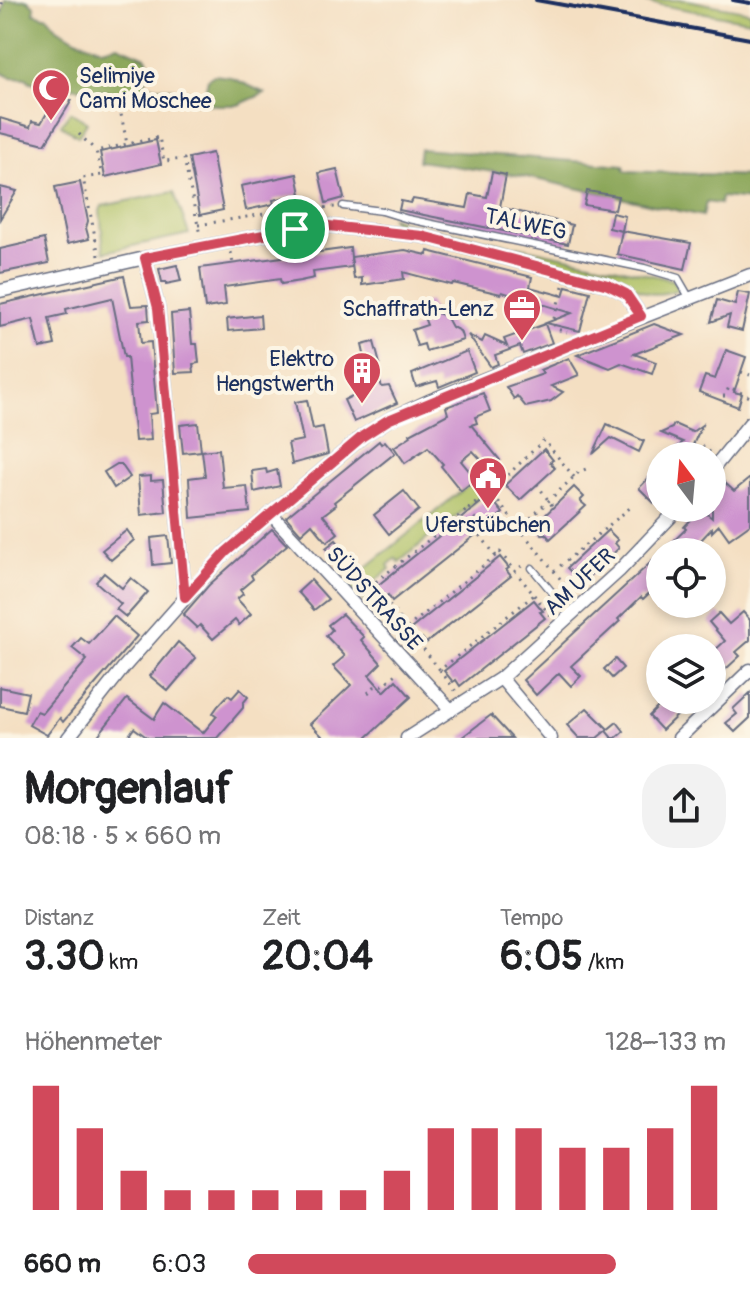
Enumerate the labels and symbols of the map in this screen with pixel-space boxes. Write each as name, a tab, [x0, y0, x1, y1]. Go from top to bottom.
place label: Selimiye Cami Moschee	[79, 62, 212, 115]
mosque icon: Selimiye Cami Moschee	[30, 67, 72, 122]
pin	[261, 195, 329, 263]
street label: TALWEG	[482, 202, 569, 246]
office icon: Schaffrath-Lenz	[501, 287, 543, 342]
place label: Schaffrath-Lenz	[342, 295, 494, 323]
place label: Elektro Hengstwerth	[216, 345, 334, 398]
building icon: Elektro Hengstwerth	[341, 350, 383, 405]
north arrow	[646, 442, 726, 522]
public building icon: Uferstübchen	[467, 455, 509, 510]
place label: Uferstübchen	[425, 511, 551, 539]
street label: SÜDSTRASSE	[320, 541, 428, 657]
street label: AM UFER	[538, 542, 621, 622]

